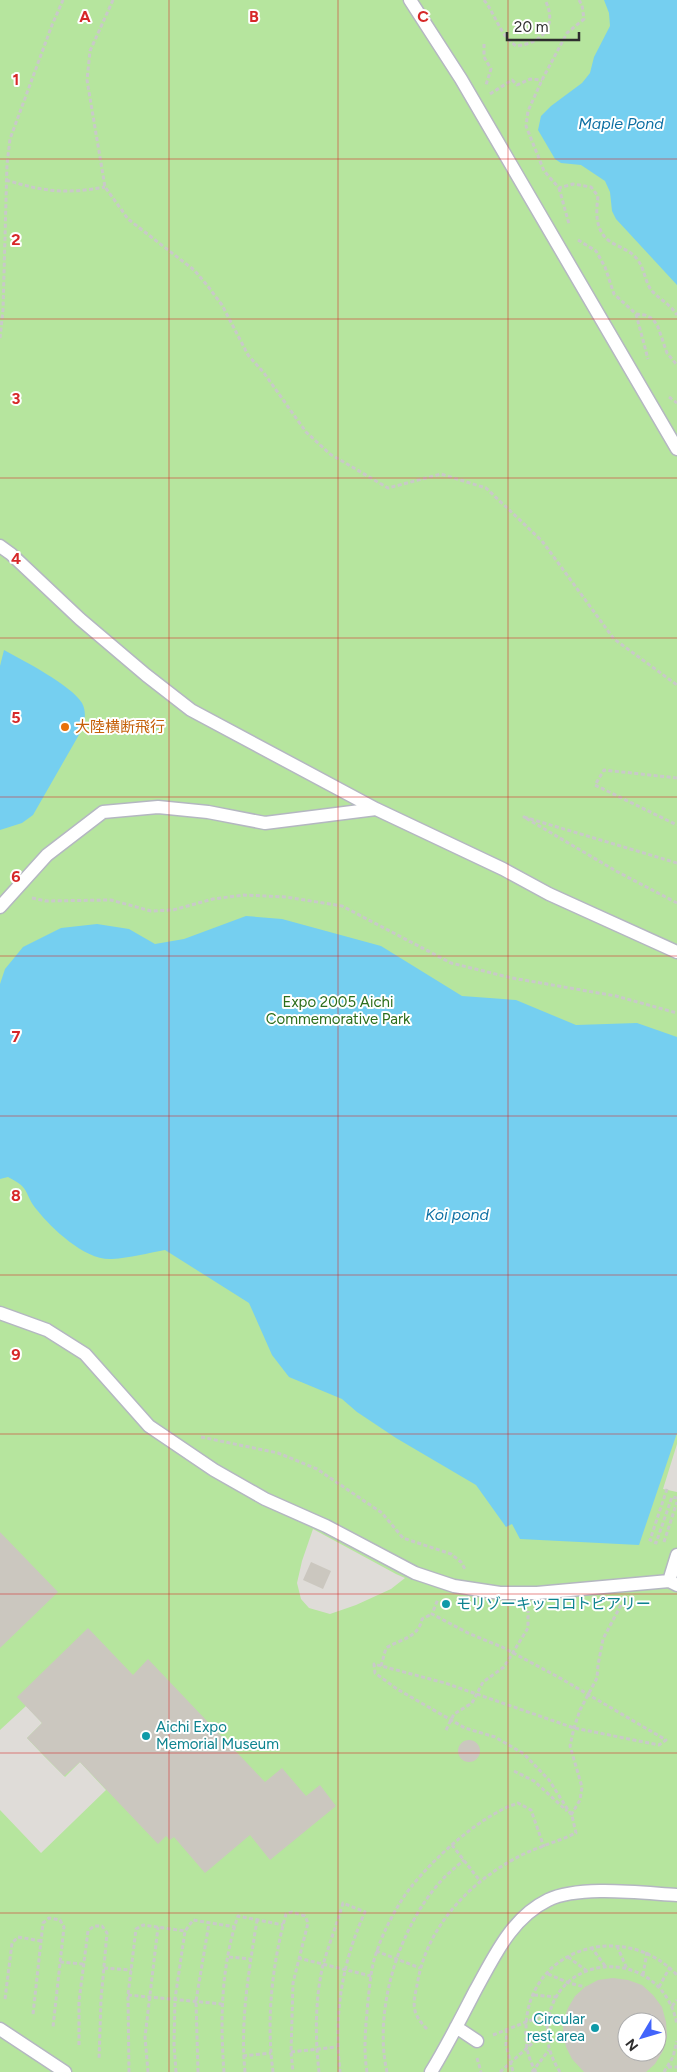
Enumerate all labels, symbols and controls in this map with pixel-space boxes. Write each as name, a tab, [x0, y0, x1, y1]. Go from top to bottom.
text: A	[79, 7, 91, 26]
text: B	[249, 7, 259, 26]
text: C	[417, 7, 429, 26]
scale bar	[507, 10, 580, 42]
text: 20 m	[514, 18, 548, 36]
text: 1	[13, 70, 19, 89]
water label: Maple Pond	[578, 114, 664, 133]
text: 2	[11, 230, 21, 249]
text: 3	[12, 389, 21, 408]
text: 4	[11, 549, 21, 568]
text: 5	[11, 708, 21, 727]
place label: 大陸横断飛行	[75, 718, 165, 736]
marker: 大陸横断飛行	[59, 721, 71, 733]
text: 6	[11, 867, 21, 886]
park label: Expo 2005 Aichi Commemorative Park	[266, 993, 411, 1028]
text: 7	[12, 1027, 21, 1046]
text: 8	[11, 1186, 21, 1205]
water label: Koi pond	[425, 1205, 489, 1224]
text: 9	[11, 1345, 21, 1364]
place label: モリゾーキッコロトピアリー	[456, 1595, 651, 1613]
marker: モリゾーキッコロトピアリー	[440, 1598, 452, 1610]
place label: Aichi Expo Memorial Museum	[156, 1718, 279, 1753]
marker: Aichi Expo Memorial Museum	[140, 1730, 152, 1742]
place label: Circular rest area	[527, 2010, 585, 2045]
north arrow	[617, 2012, 667, 2062]
marker: Circular rest area	[589, 2022, 601, 2034]
text: N	[622, 2035, 642, 2054]

